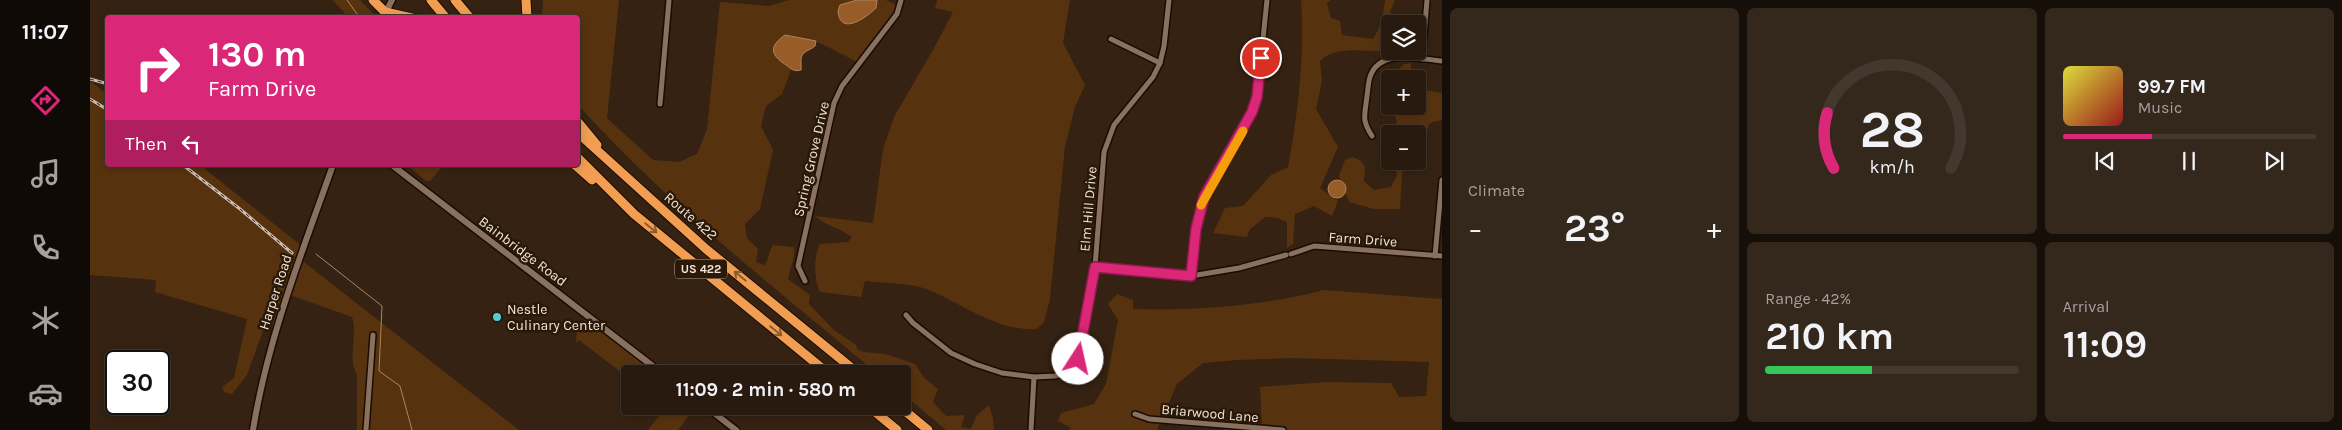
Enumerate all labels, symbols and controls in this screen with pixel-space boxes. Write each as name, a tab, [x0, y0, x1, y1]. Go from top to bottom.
map controls	[1381, 15, 1426, 170]
button: layers	[1381, 15, 1426, 60]
text: 11:07	[22, 19, 68, 45]
text: 130 m	[208, 34, 306, 75]
icon: right	[125, 35, 190, 100]
pin	[1240, 37, 1282, 79]
icon: arrive	[1247, 44, 1275, 72]
button: +	[1381, 70, 1426, 115]
text: Farm Drive	[208, 76, 316, 102]
text: 99.7 FM	[2138, 76, 2206, 98]
icon: directions	[28, 83, 63, 118]
text: Music	[2138, 98, 2182, 117]
text: 28	[1859, 99, 1925, 160]
street label: Spring Grove Drive	[790, 100, 833, 218]
button: −	[1381, 125, 1426, 170]
icon: left	[177, 130, 205, 158]
text: Then	[125, 133, 167, 155]
icon: previous	[2091, 147, 2119, 175]
icon: pause	[2175, 147, 2203, 175]
icon: next	[2260, 147, 2288, 175]
icon: music	[28, 156, 63, 191]
text: km/h	[1869, 157, 1915, 178]
street label: Elm Hill Drive	[1076, 166, 1101, 252]
text: Climate	[1468, 181, 1525, 200]
street label: Route 422	[661, 189, 721, 244]
text: 23°	[1564, 206, 1625, 251]
text: −	[1468, 212, 1483, 245]
text: +	[1707, 212, 1721, 245]
street label: Bainbridge Road	[475, 213, 570, 290]
one-way arrow	[644, 222, 657, 233]
street label: Farm Drive	[1328, 229, 1398, 250]
icon: phone	[28, 230, 63, 265]
street label: Harper Road	[255, 252, 296, 332]
road number: US 422	[675, 260, 727, 278]
one-way arrow	[734, 271, 747, 282]
text: Range · 42%	[1765, 289, 1851, 308]
text: Arrival	[2063, 297, 2110, 316]
place label: Nestle Culinary Center	[507, 301, 606, 334]
icon: climate	[28, 303, 63, 338]
marker: Nestle Culinary Center	[491, 311, 503, 323]
text: 210 km	[1765, 314, 1894, 359]
text: 11:09	[2063, 322, 2147, 367]
one-way arrow	[770, 325, 783, 336]
position arrow	[1051, 332, 1103, 384]
speed limit sign: 30	[105, 350, 170, 415]
icon: car	[28, 376, 63, 411]
text: 11:09 · 2 min · 580 m	[676, 379, 856, 401]
street label: Briarwood Lane	[1161, 401, 1259, 426]

